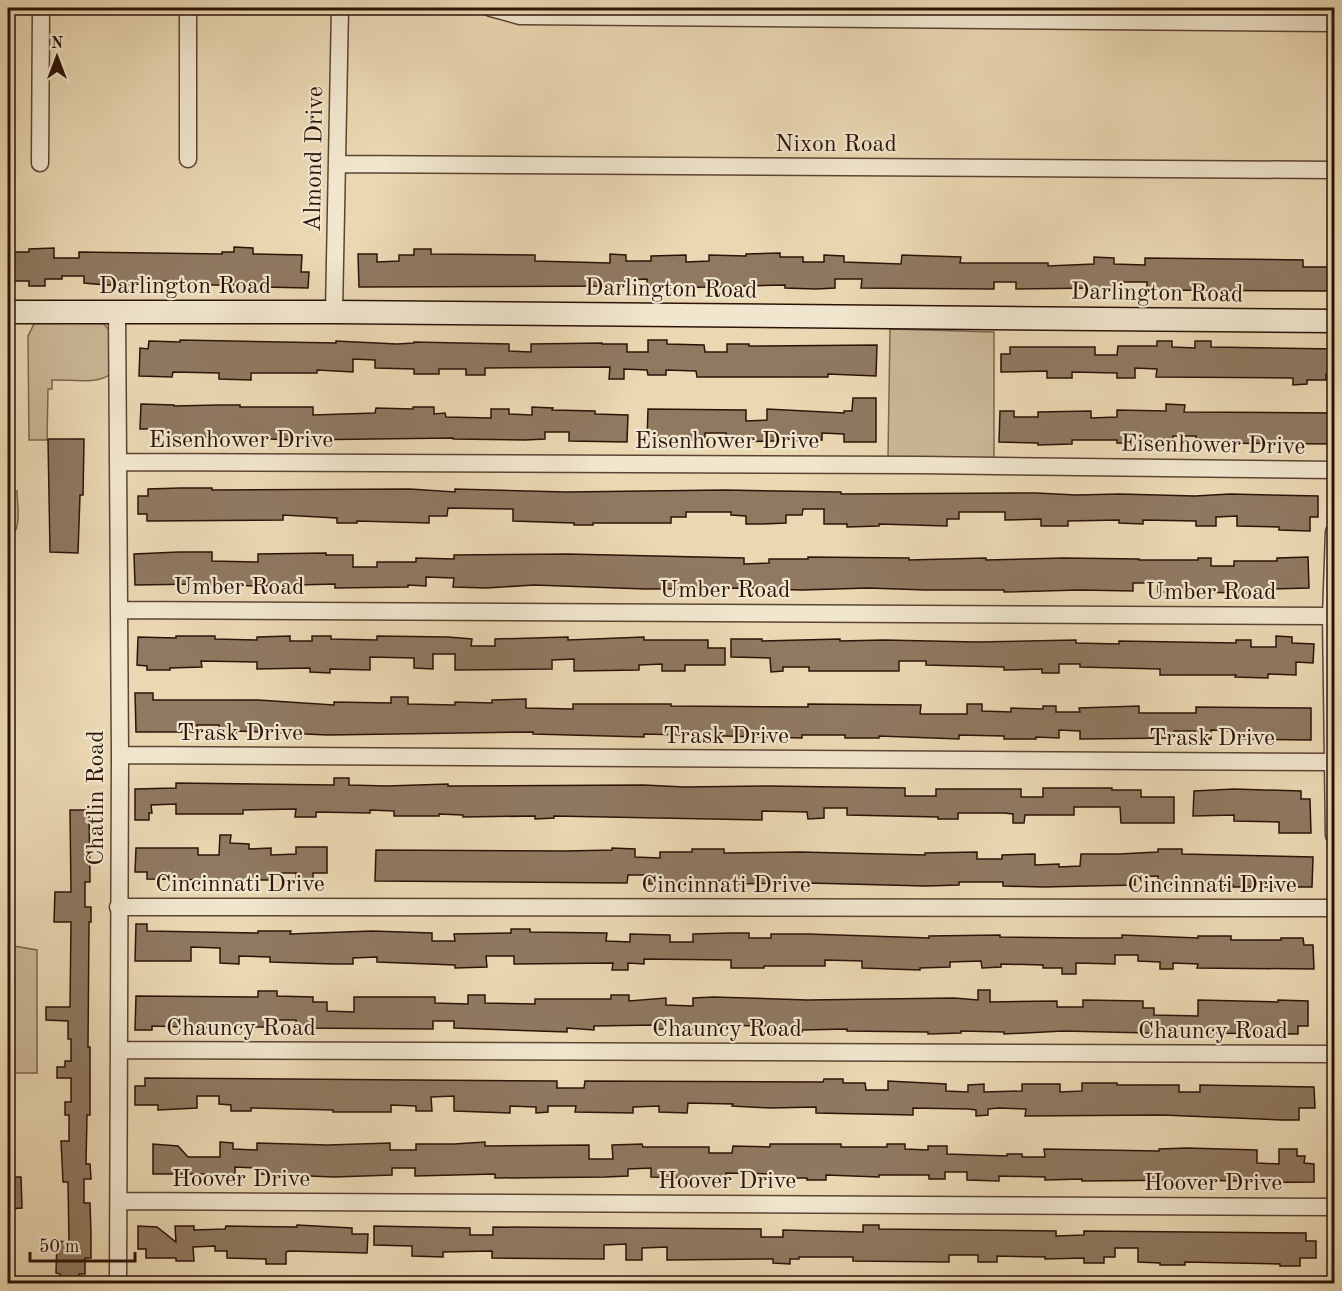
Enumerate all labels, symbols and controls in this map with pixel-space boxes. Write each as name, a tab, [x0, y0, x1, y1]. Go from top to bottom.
north arrow	[27, 27, 87, 87]
text: N	[51, 36, 64, 52]
street label: Almond Drive	[302, 86, 328, 232]
street label: Nixon Road	[775, 133, 897, 157]
street label: Darlington Road	[99, 275, 271, 299]
street label: Darlington Road	[584, 276, 758, 304]
street label: Darlington Road	[1070, 280, 1244, 308]
street label: Eisenhower Drive	[149, 429, 333, 453]
street label: Eisenhower Drive	[635, 430, 819, 454]
street label: Eisenhower Drive	[1120, 432, 1306, 460]
street label: Umber Road	[173, 576, 305, 600]
street label: Umber Road	[659, 579, 791, 603]
street label: Umber Road	[1145, 581, 1277, 605]
street label: Trask Drive	[177, 722, 303, 746]
street label: Trask Drive	[663, 725, 789, 749]
street label: Trask Drive	[1149, 727, 1275, 751]
street label: Chatlin Road	[85, 730, 109, 866]
street label: Cincinnati Drive	[155, 873, 325, 897]
street label: Cincinnati Drive	[641, 874, 811, 898]
street label: Cincinnati Drive	[1127, 874, 1297, 898]
street label: Chauncy Road	[166, 1017, 316, 1041]
street label: Chauncy Road	[652, 1018, 802, 1042]
street label: Chauncy Road	[1138, 1020, 1288, 1044]
street label: Hoover Drive	[172, 1168, 310, 1192]
street label: Hoover Drive	[658, 1170, 796, 1194]
street label: Hoover Drive	[1144, 1172, 1282, 1196]
scale bar	[30, 1225, 135, 1263]
text: 50 m	[39, 1238, 79, 1256]

